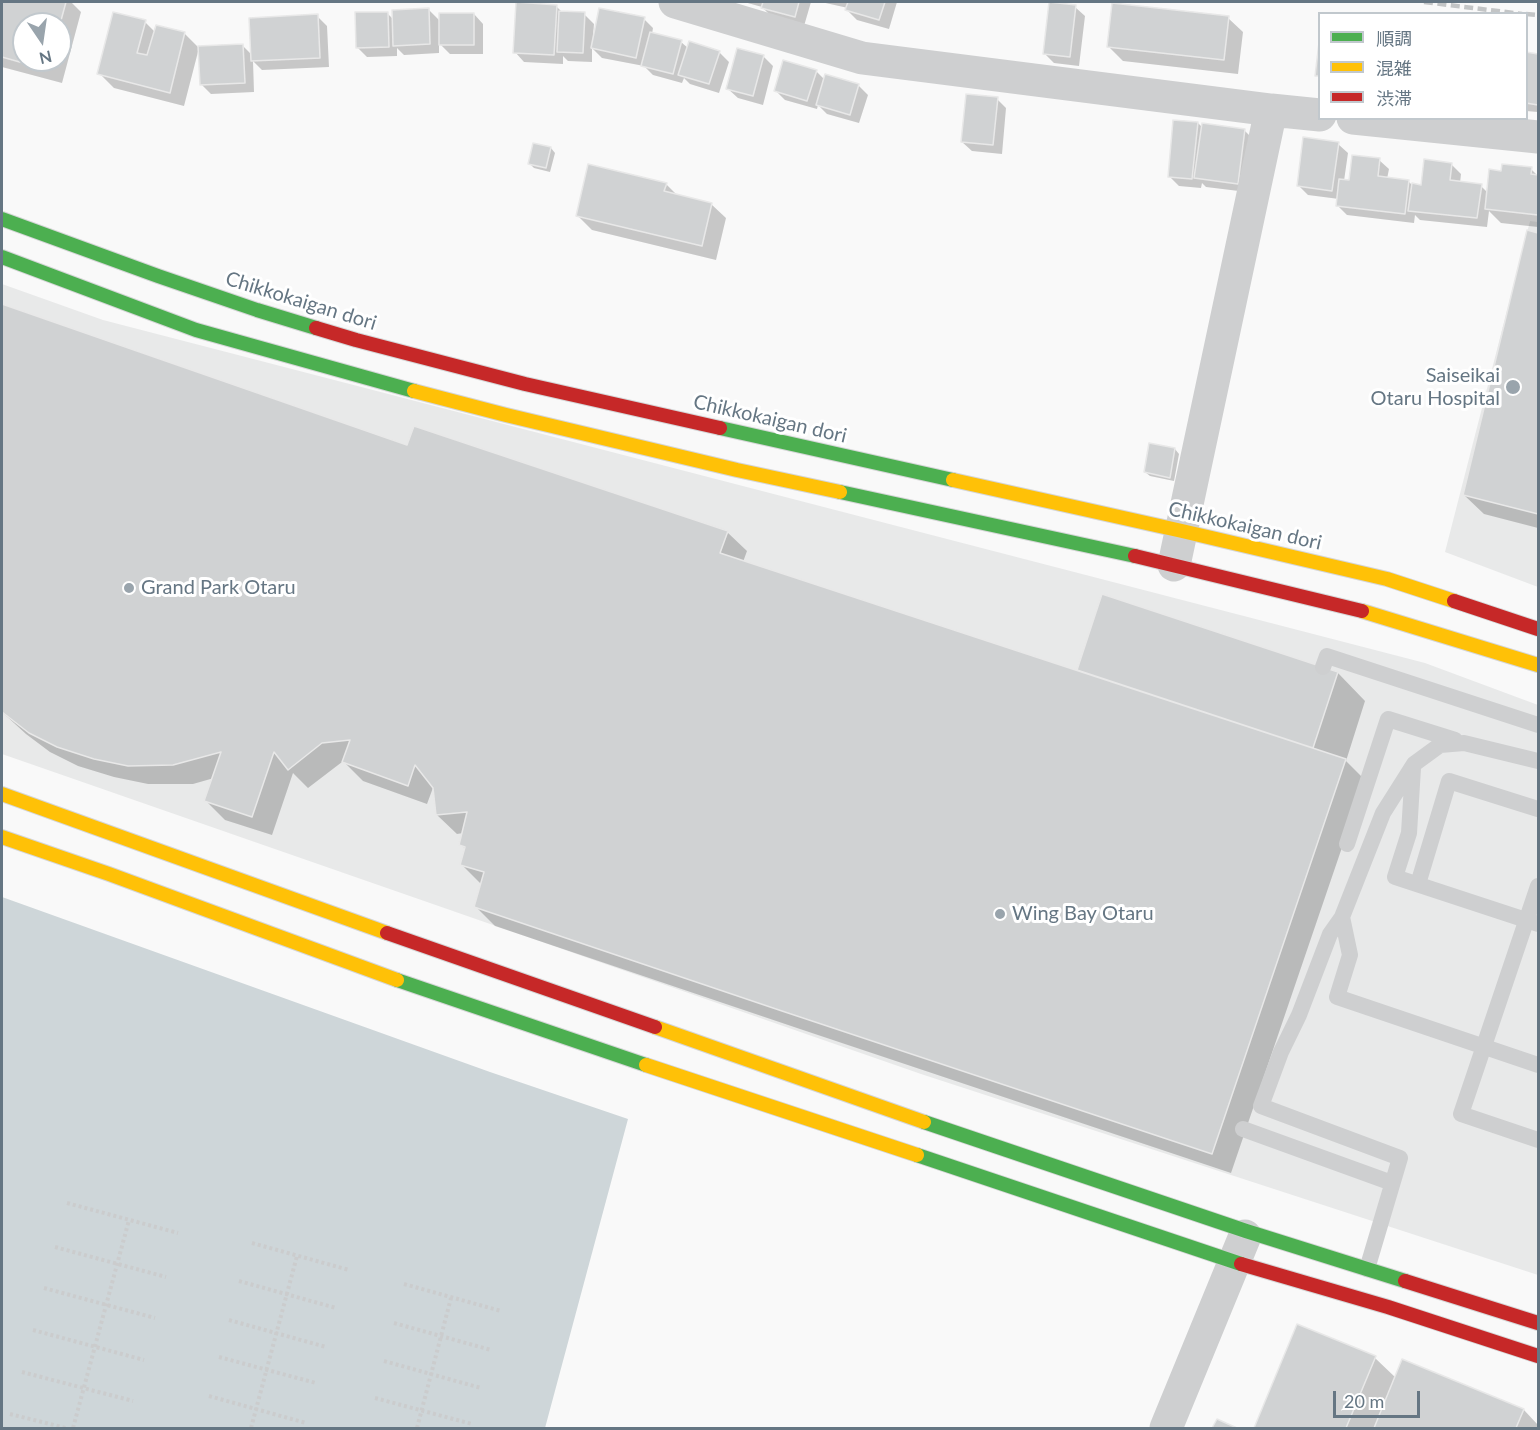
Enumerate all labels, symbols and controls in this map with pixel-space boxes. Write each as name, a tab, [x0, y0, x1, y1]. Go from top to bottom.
north arrow	[12, 12, 72, 72]
legend	[1318, 12, 1528, 120]
text: 順調	[1376, 27, 1412, 49]
text: N	[38, 47, 54, 69]
text: 混雑	[1376, 57, 1412, 79]
text: 渋滞	[1376, 87, 1412, 109]
street label: Chikkokaigan dori	[223, 267, 379, 335]
place label: Saiseikai Otaru Hospital	[1371, 364, 1500, 411]
marker: Saiseikai Otaru Hospital	[1504, 378, 1522, 396]
street label: Chikkokaigan dori	[691, 390, 849, 448]
street label: Chikkokaigan dori	[1166, 497, 1324, 555]
place label: Grand Park Otaru	[141, 576, 296, 600]
marker: Grand Park Otaru	[122, 581, 136, 595]
place label: Wing Bay Otaru	[1012, 902, 1154, 926]
marker: Wing Bay Otaru	[993, 907, 1007, 921]
scale bar	[1336, 1379, 1423, 1417]
text: 20 m	[1344, 1390, 1384, 1412]

